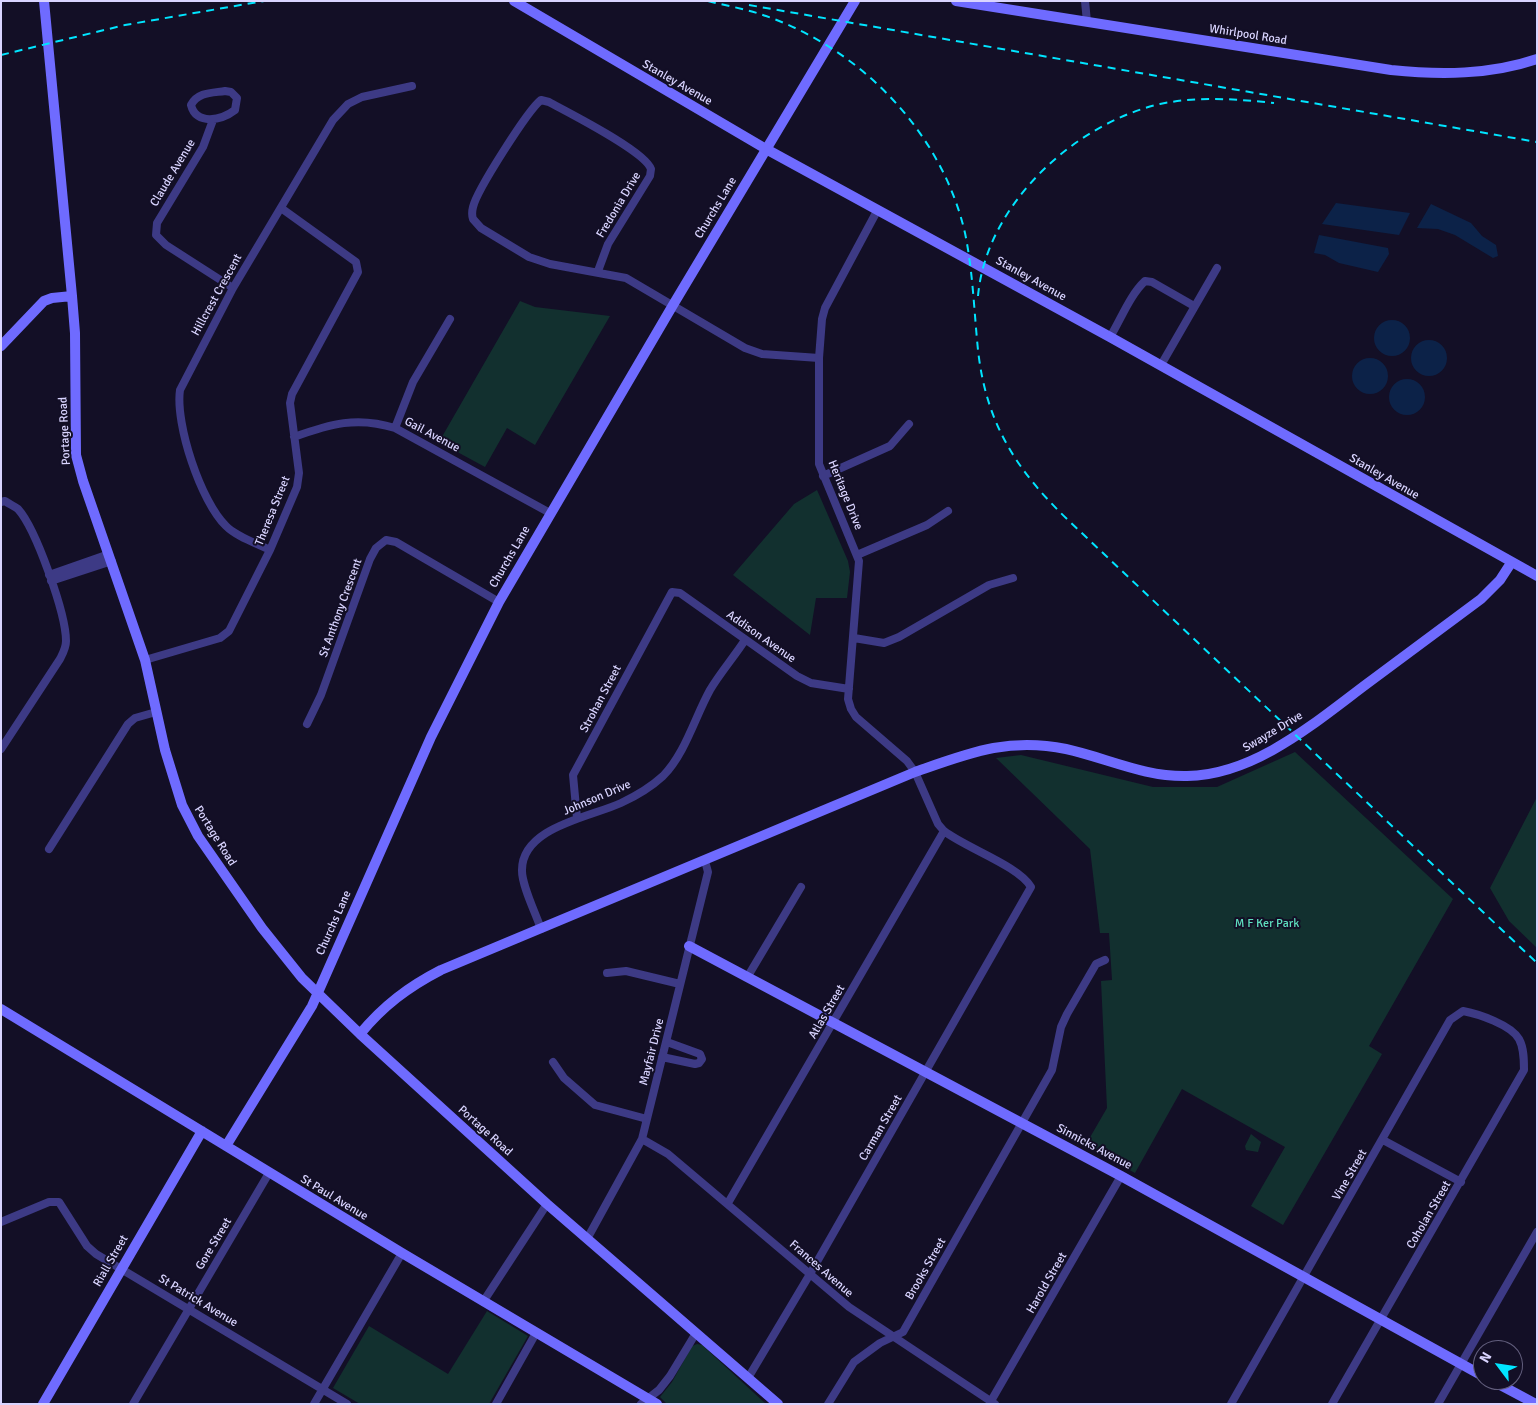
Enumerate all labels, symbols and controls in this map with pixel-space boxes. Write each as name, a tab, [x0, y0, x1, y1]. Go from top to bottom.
street label: Whirlpool Road	[1208, 22, 1288, 48]
street label: Stanley Avenue	[639, 57, 715, 109]
street label: Claude Avenue	[147, 137, 199, 209]
street label: Fredonia Drive	[594, 170, 644, 240]
street label: Churchs Lane	[692, 175, 740, 241]
street label: Hillcrest Crescent	[189, 252, 245, 338]
street label: Stanley Avenue	[993, 254, 1069, 304]
street label: Portage Road	[56, 397, 74, 465]
street label: Gail Avenue	[402, 414, 462, 456]
street label: Stanley Avenue	[1346, 451, 1422, 503]
street label: Heritage Drive	[824, 458, 866, 532]
street label: Theresa Street	[252, 474, 294, 548]
street label: Churchs Lane	[486, 523, 534, 591]
street label: St Anthony Crescent	[316, 557, 366, 659]
street label: Addison Avenue	[724, 608, 798, 666]
street label: Strohan Street	[577, 663, 625, 735]
street label: Swayze Drive	[1240, 709, 1306, 755]
street label: Johnson Drive	[561, 777, 633, 819]
street label: Portage Road	[191, 803, 239, 869]
street label: Churchs Lane	[313, 888, 355, 958]
park label: M F Ker Park	[1235, 917, 1299, 931]
street label: Atlas Street	[806, 982, 848, 1042]
street label: Mayfair Drive	[637, 1017, 667, 1087]
street label: Carman Street	[856, 1092, 906, 1164]
street label: Portage Road	[455, 1103, 515, 1159]
street label: Sinnicks Avenue	[1054, 1121, 1134, 1173]
street label: Vine Street	[1330, 1147, 1370, 1203]
street label: St Paul Avenue	[298, 1172, 370, 1224]
street label: Coholan Street	[1404, 1178, 1454, 1252]
street label: Gore Street	[193, 1215, 235, 1273]
street label: Riall Street	[90, 1233, 132, 1289]
street label: Brooks Street	[903, 1236, 949, 1302]
street label: Frances Avenue	[786, 1237, 856, 1301]
street label: Harold Street	[1024, 1250, 1070, 1316]
street label: St Patrick Avenue	[156, 1272, 240, 1330]
north arrow	[1473, 1340, 1523, 1390]
text: N	[1476, 1349, 1495, 1366]

